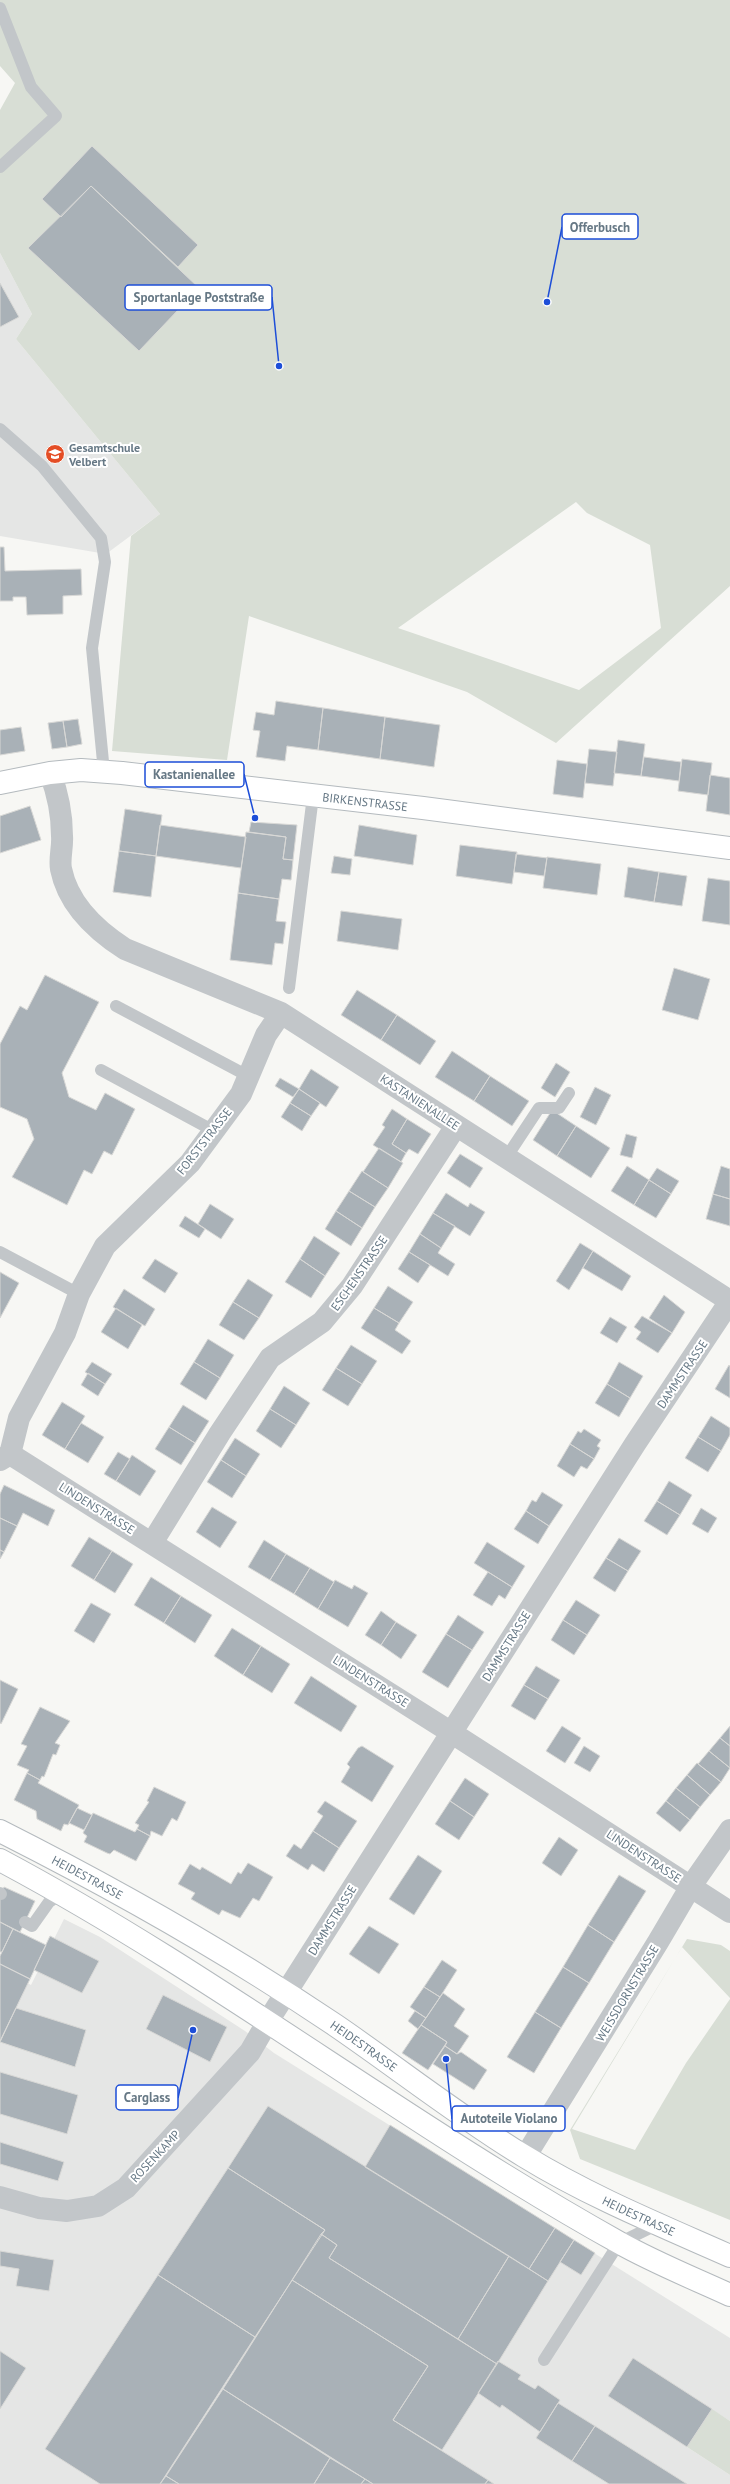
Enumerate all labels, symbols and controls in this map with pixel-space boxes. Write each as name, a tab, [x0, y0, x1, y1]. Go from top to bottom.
callout: Offerbusch	[562, 214, 638, 239]
text: Offerbusch	[570, 219, 630, 236]
callout: Sportanlage Poststraße	[125, 285, 272, 310]
text: Sportanlage Poststraße	[134, 289, 265, 306]
place label: Gesamtschule Velbert	[68, 440, 140, 469]
school or university icon: Gesamtschule Velbert	[44, 443, 66, 465]
callout: Kastanienallee	[145, 762, 244, 787]
text: Kastanienallee	[153, 766, 236, 783]
street label: BIRKENSTRASSE	[322, 789, 408, 814]
street label: KASTANIENALLEE	[378, 1071, 462, 1133]
street label: FORSTSTRASSE	[173, 1105, 235, 1177]
street label: ESCHENSTRASSE	[328, 1233, 390, 1313]
street label: DAMMSTRASSE	[654, 1337, 710, 1411]
street label: LINDENSTRASSE	[56, 1479, 138, 1537]
street label: DAMMSTRASSE	[479, 1608, 533, 1684]
street label: LINDENSTRASSE	[330, 1652, 412, 1710]
street label: LINDENSTRASSE	[604, 1826, 684, 1886]
street label: HEIDESTRASSE	[50, 1852, 126, 1902]
street label: DAMMSTRASSE	[305, 1882, 359, 1958]
street label: WEISSDORNSTRASSE	[592, 1942, 662, 2044]
street label: HEIDESTRASSE	[328, 2017, 400, 2074]
callout: Carglass	[116, 2085, 178, 2110]
text: Carglass	[124, 2089, 171, 2106]
callout: Autoteile Violano	[452, 2106, 565, 2131]
text: Autoteile Violano	[461, 2110, 557, 2127]
street label: ROSENKAMP	[127, 2127, 183, 2185]
street label: HEIDESTRASSE	[600, 2192, 678, 2239]

